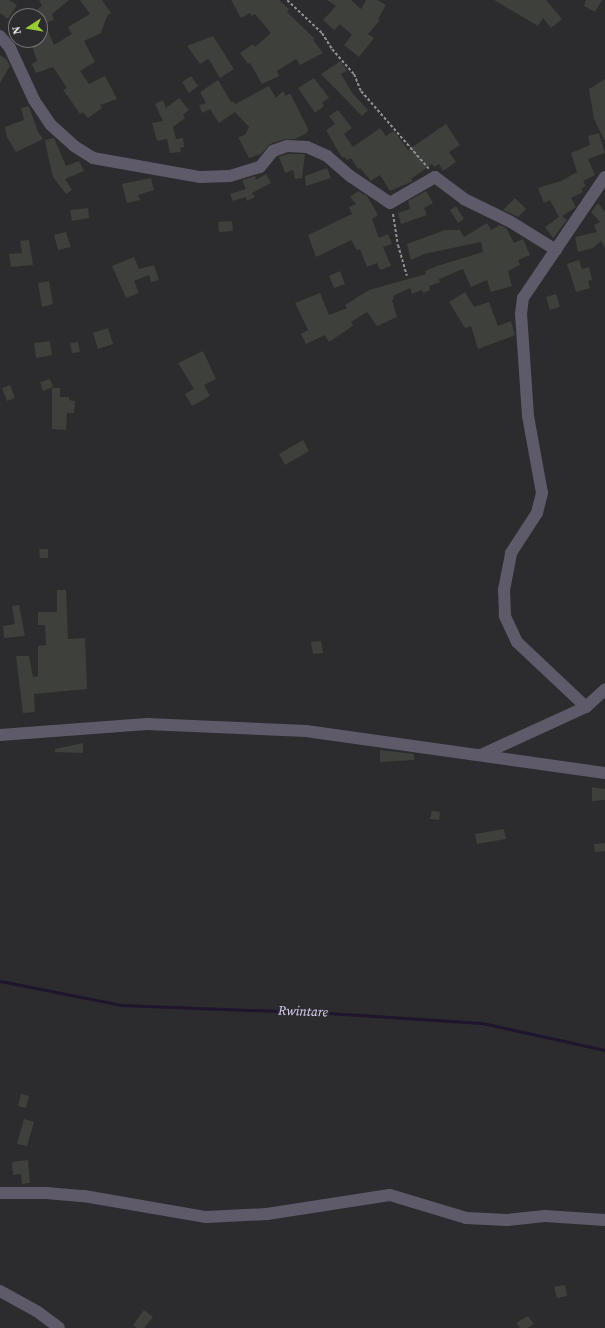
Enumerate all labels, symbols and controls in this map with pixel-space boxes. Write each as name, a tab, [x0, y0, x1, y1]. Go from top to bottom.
north arrow	[8, 8, 48, 48]
text: N	[9, 25, 25, 36]
water label: Rwintare	[278, 1003, 328, 1021]

